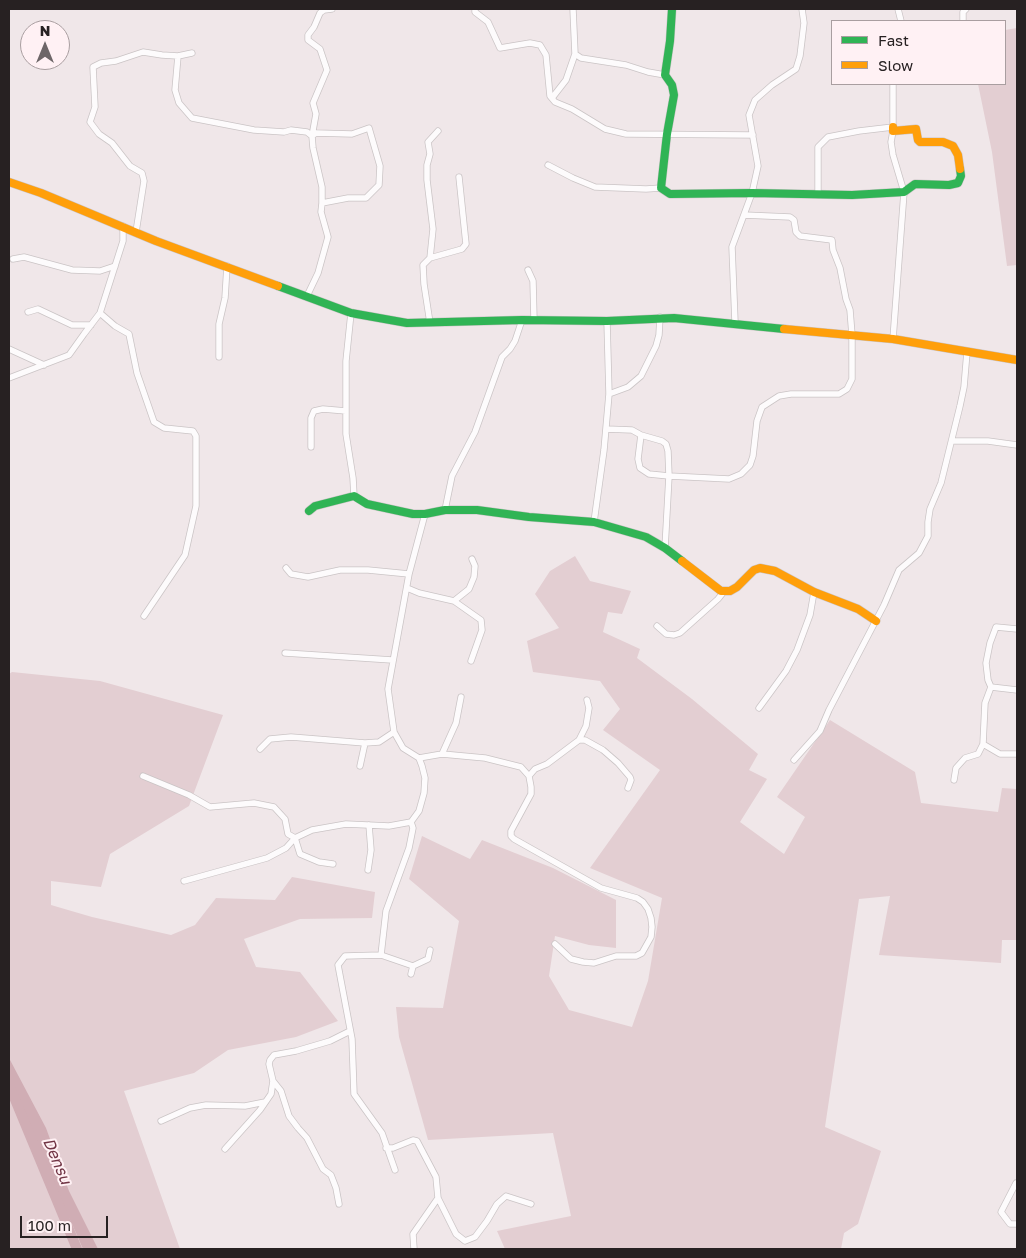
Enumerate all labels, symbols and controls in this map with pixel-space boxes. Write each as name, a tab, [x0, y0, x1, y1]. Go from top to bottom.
north arrow	[20, 20, 70, 70]
legend	[831, 20, 1006, 85]
text: N	[40, 22, 50, 39]
text: Fast	[878, 31, 909, 49]
text: Slow	[878, 56, 913, 74]
water label: Densu	[39, 1135, 75, 1187]
scale bar	[22, 1206, 110, 1238]
text: 100 m	[28, 1216, 71, 1234]

